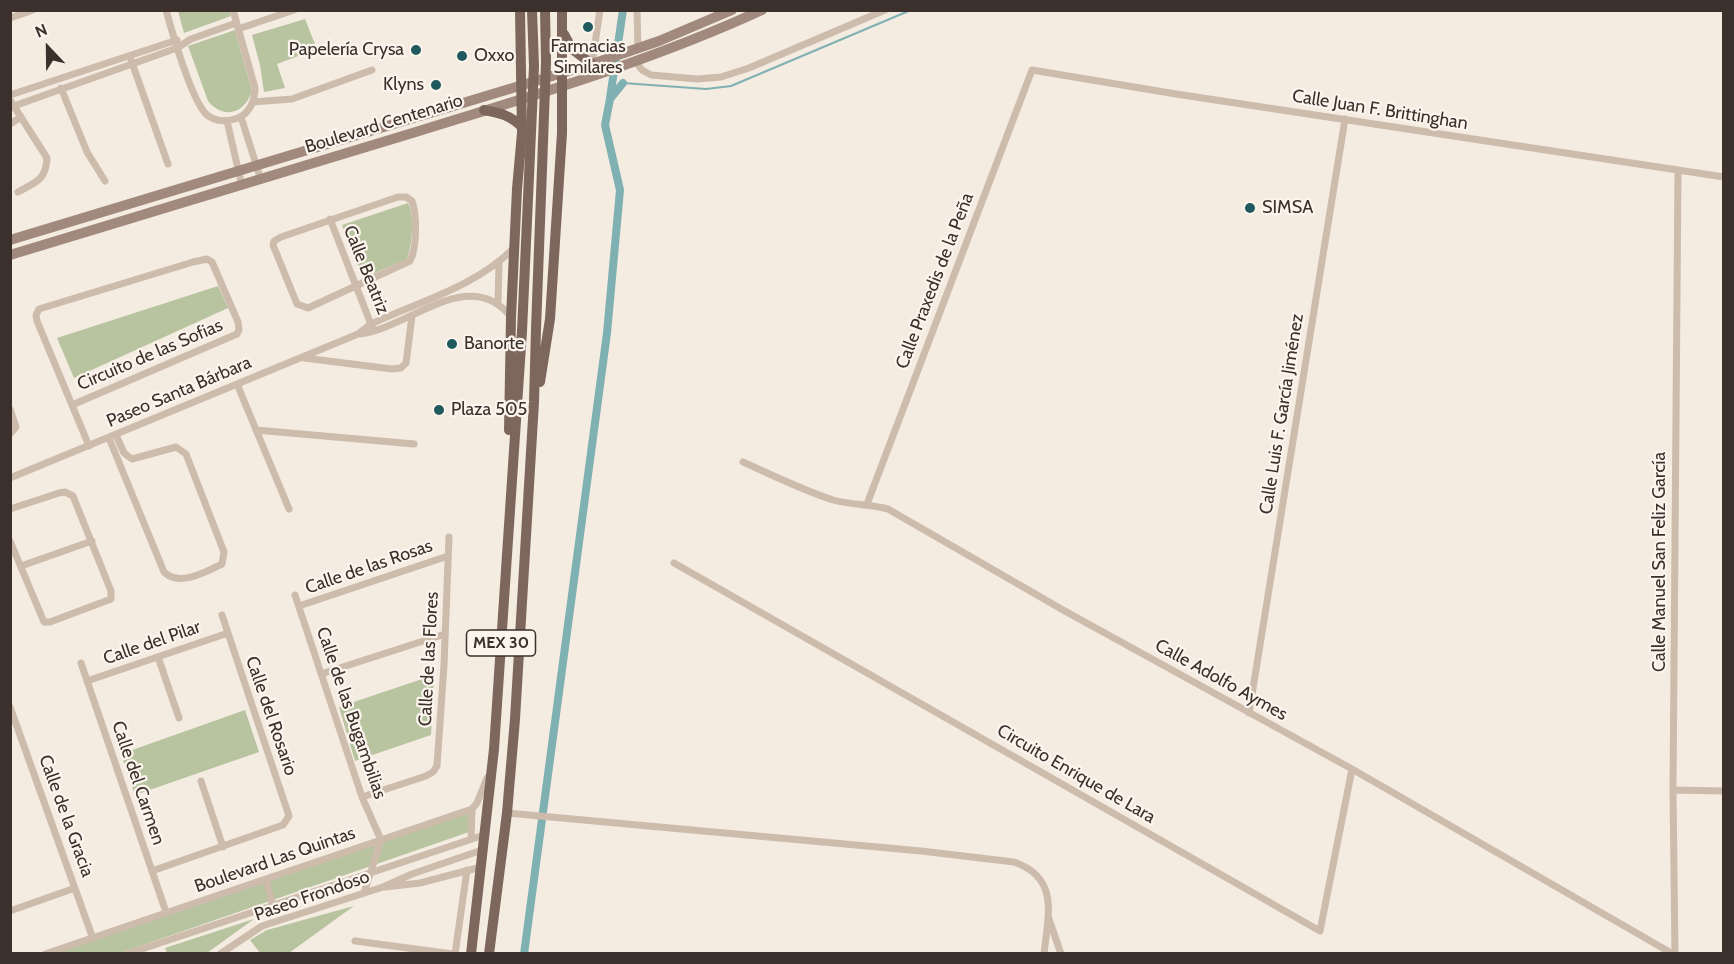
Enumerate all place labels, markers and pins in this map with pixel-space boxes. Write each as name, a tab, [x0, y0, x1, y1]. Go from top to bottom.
marker: Farmacias Similares	[581, 20, 595, 34]
place label: Farmacias Similares	[550, 36, 626, 78]
place label: Papelería Crysa	[289, 39, 404, 61]
marker: Papelería Crysa	[409, 43, 423, 57]
place label: Oxxo	[474, 45, 514, 67]
marker: Oxxo	[455, 49, 469, 63]
place label: Klyns	[383, 74, 424, 96]
marker: Klyns	[429, 78, 443, 92]
place label: SIMSA	[1262, 197, 1313, 219]
marker: SIMSA	[1243, 201, 1257, 215]
place label: Banorte	[464, 333, 524, 355]
marker: Banorte	[445, 337, 459, 351]
place label: Plaza 505	[451, 399, 527, 421]
marker: Plaza 505	[432, 403, 446, 417]

